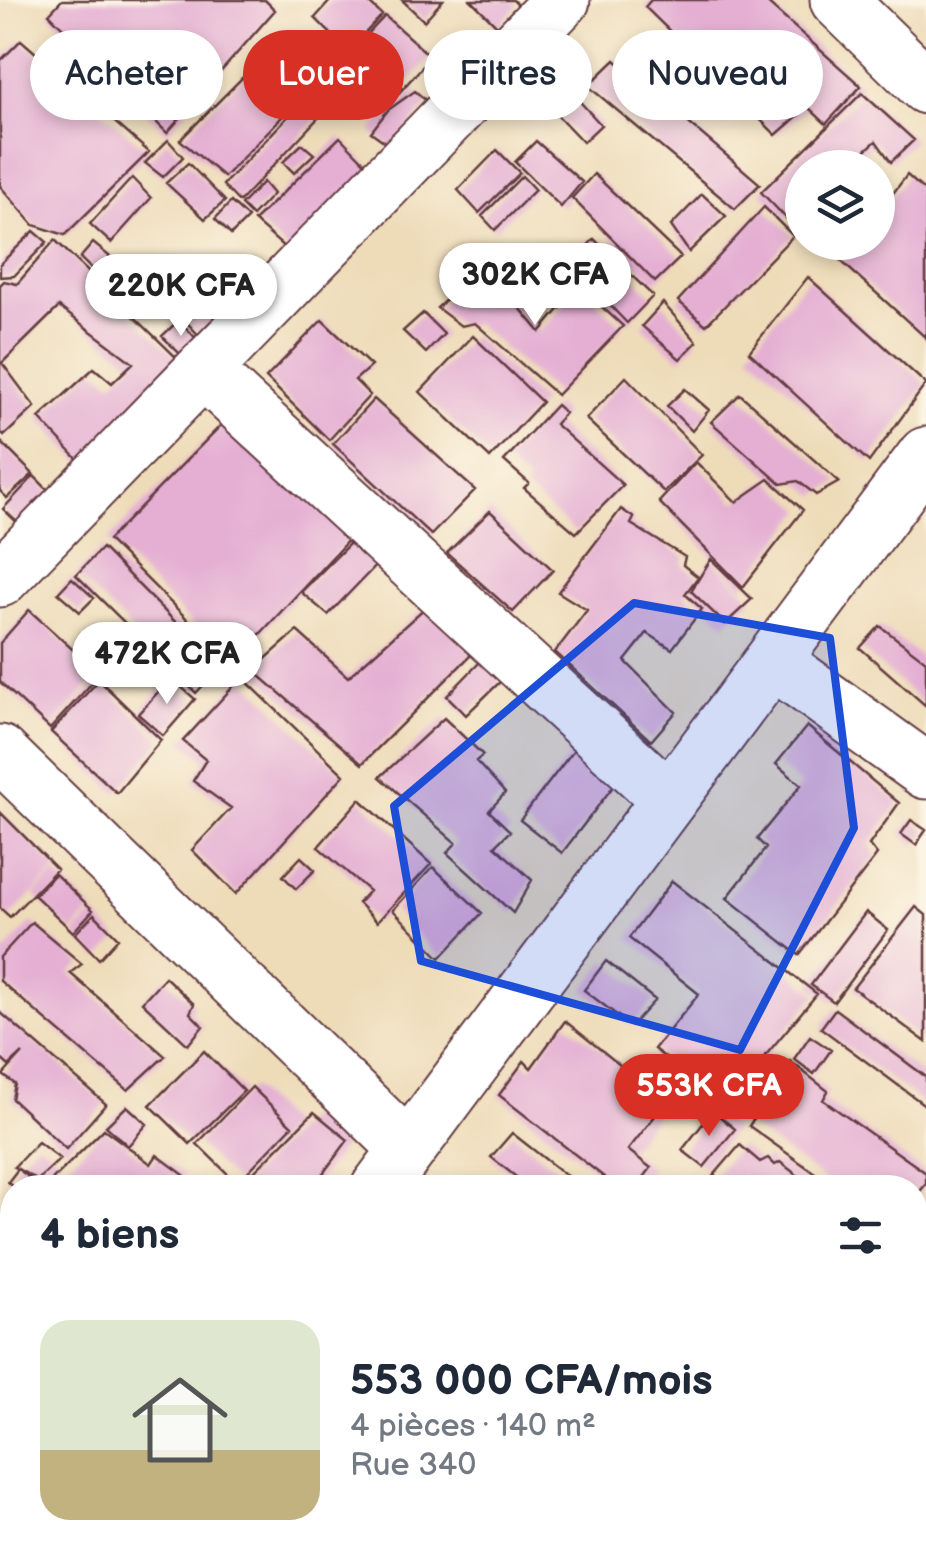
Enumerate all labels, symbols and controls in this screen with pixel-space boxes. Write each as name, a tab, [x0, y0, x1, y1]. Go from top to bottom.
chip: Acheter	[30, 30, 223, 120]
chip: Louer	[243, 30, 404, 120]
chip: Filtres	[424, 30, 592, 120]
chip: Nouveau	[612, 30, 823, 120]
map controls	[785, 150, 895, 260]
button: layers	[785, 150, 895, 260]
pin: 302K CFA	[432, 243, 638, 328]
pin: 220K CFA	[78, 254, 284, 339]
text: 302K CFA	[461, 256, 609, 295]
text: 220K CFA	[107, 267, 255, 306]
pin: 472K CFA	[64, 622, 270, 707]
text: 472K CFA	[94, 635, 240, 674]
pin: 553K CFA	[606, 1054, 812, 1139]
text: 553K CFA	[636, 1067, 782, 1106]
icon: filters	[833, 1208, 888, 1263]
text: 4 biens	[40, 1210, 179, 1261]
text: 553 000 CFA/mois	[350, 1356, 713, 1407]
icon: home	[120, 1360, 240, 1480]
text: 4 pièces · 140 m²	[350, 1407, 596, 1446]
text: Rue 340	[350, 1446, 476, 1485]

